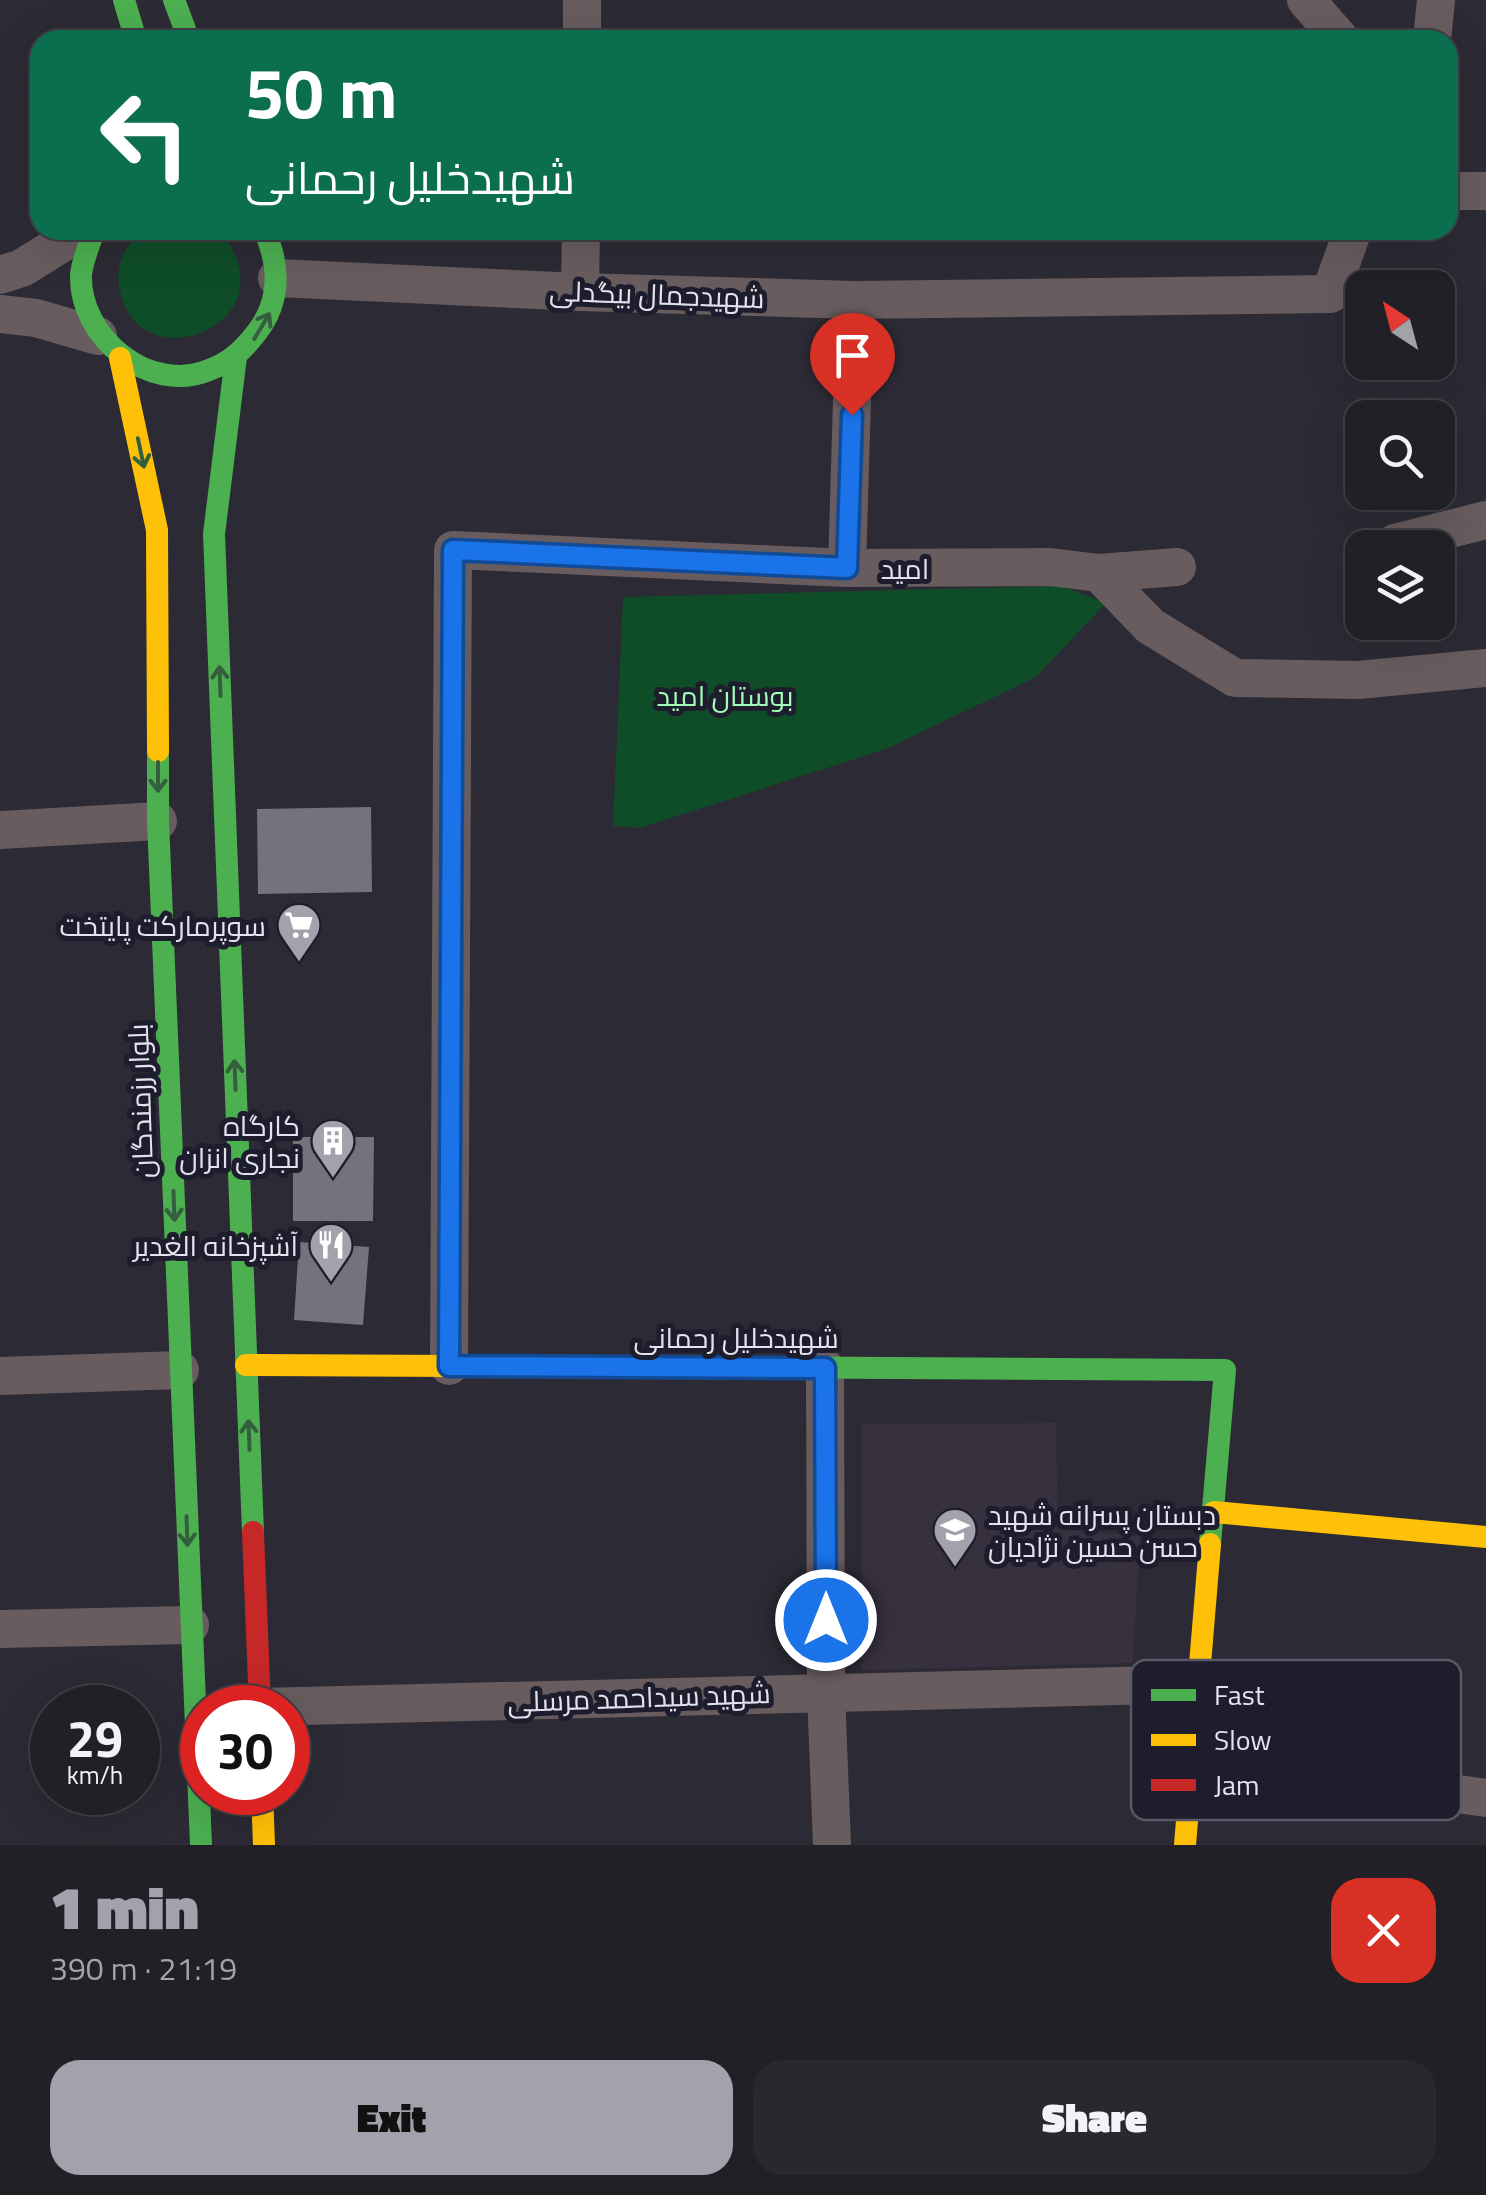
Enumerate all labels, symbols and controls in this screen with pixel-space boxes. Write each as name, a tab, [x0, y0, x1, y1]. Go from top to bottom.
text: 50 m	[245, 39, 398, 145]
icon: left	[80, 70, 210, 200]
text: شهیدخلیل رحمانی	[245, 143, 575, 211]
street label: شهیدجمال بیگدلی	[549, 269, 765, 319]
north arrow	[1345, 270, 1455, 380]
map controls	[1345, 270, 1455, 640]
one-way arrow	[252, 313, 272, 341]
pin	[810, 313, 895, 416]
icon: arrive	[825, 328, 880, 383]
button: search	[1345, 400, 1455, 510]
one-way arrow	[133, 437, 151, 469]
button: layers	[1345, 530, 1455, 640]
street label: امید	[881, 547, 929, 590]
one-way arrow	[210, 665, 229, 697]
park label: بوستان امید	[657, 674, 793, 717]
one-way arrow	[148, 760, 168, 792]
supermarket icon: سوپرمارکت پایتخت	[276, 902, 322, 963]
place label: سوپرمارکت پایتخت	[59, 904, 266, 947]
street label: بلوار رزمندگان	[116, 1023, 164, 1179]
one-way arrow	[226, 1060, 245, 1092]
place label: کارگاه نجاری انزان	[179, 1104, 300, 1179]
building icon: کارگاه نجاری انزان	[310, 1118, 356, 1179]
one-way arrow	[164, 1190, 183, 1222]
restaurant icon: آشپزخانه الغدیر	[308, 1222, 354, 1283]
place label: آشپزخانه الغدیر	[131, 1224, 298, 1267]
street label: شهیدخلیل رحمانی	[633, 1316, 839, 1359]
one-way arrow	[239, 1420, 258, 1452]
place label: دبستان پسرانه شهید حسن حسین نژادیان	[988, 1493, 1216, 1568]
school or university icon: دبستان پسرانه شهید حسن حسین نژادیان	[932, 1507, 978, 1568]
one-way arrow	[177, 1515, 196, 1547]
position arrow	[774, 1568, 878, 1672]
legend	[1131, 1660, 1461, 1820]
street label: شهید سیداحمد مرسلی	[507, 1671, 771, 1723]
text: Fast	[1214, 1673, 1265, 1716]
speed limit sign: 30	[180, 1685, 310, 1815]
text: 29	[67, 1700, 123, 1776]
text: Slow	[1214, 1718, 1272, 1761]
text: km/h	[67, 1756, 123, 1794]
text: Jam	[1214, 1763, 1260, 1806]
text: 1 min	[50, 1861, 199, 1952]
button: close	[1331, 1878, 1436, 1983]
text: 390 m · 21:19	[50, 1944, 237, 1992]
button: Exit	[50, 2060, 733, 2175]
button: Share	[753, 2060, 1436, 2175]

